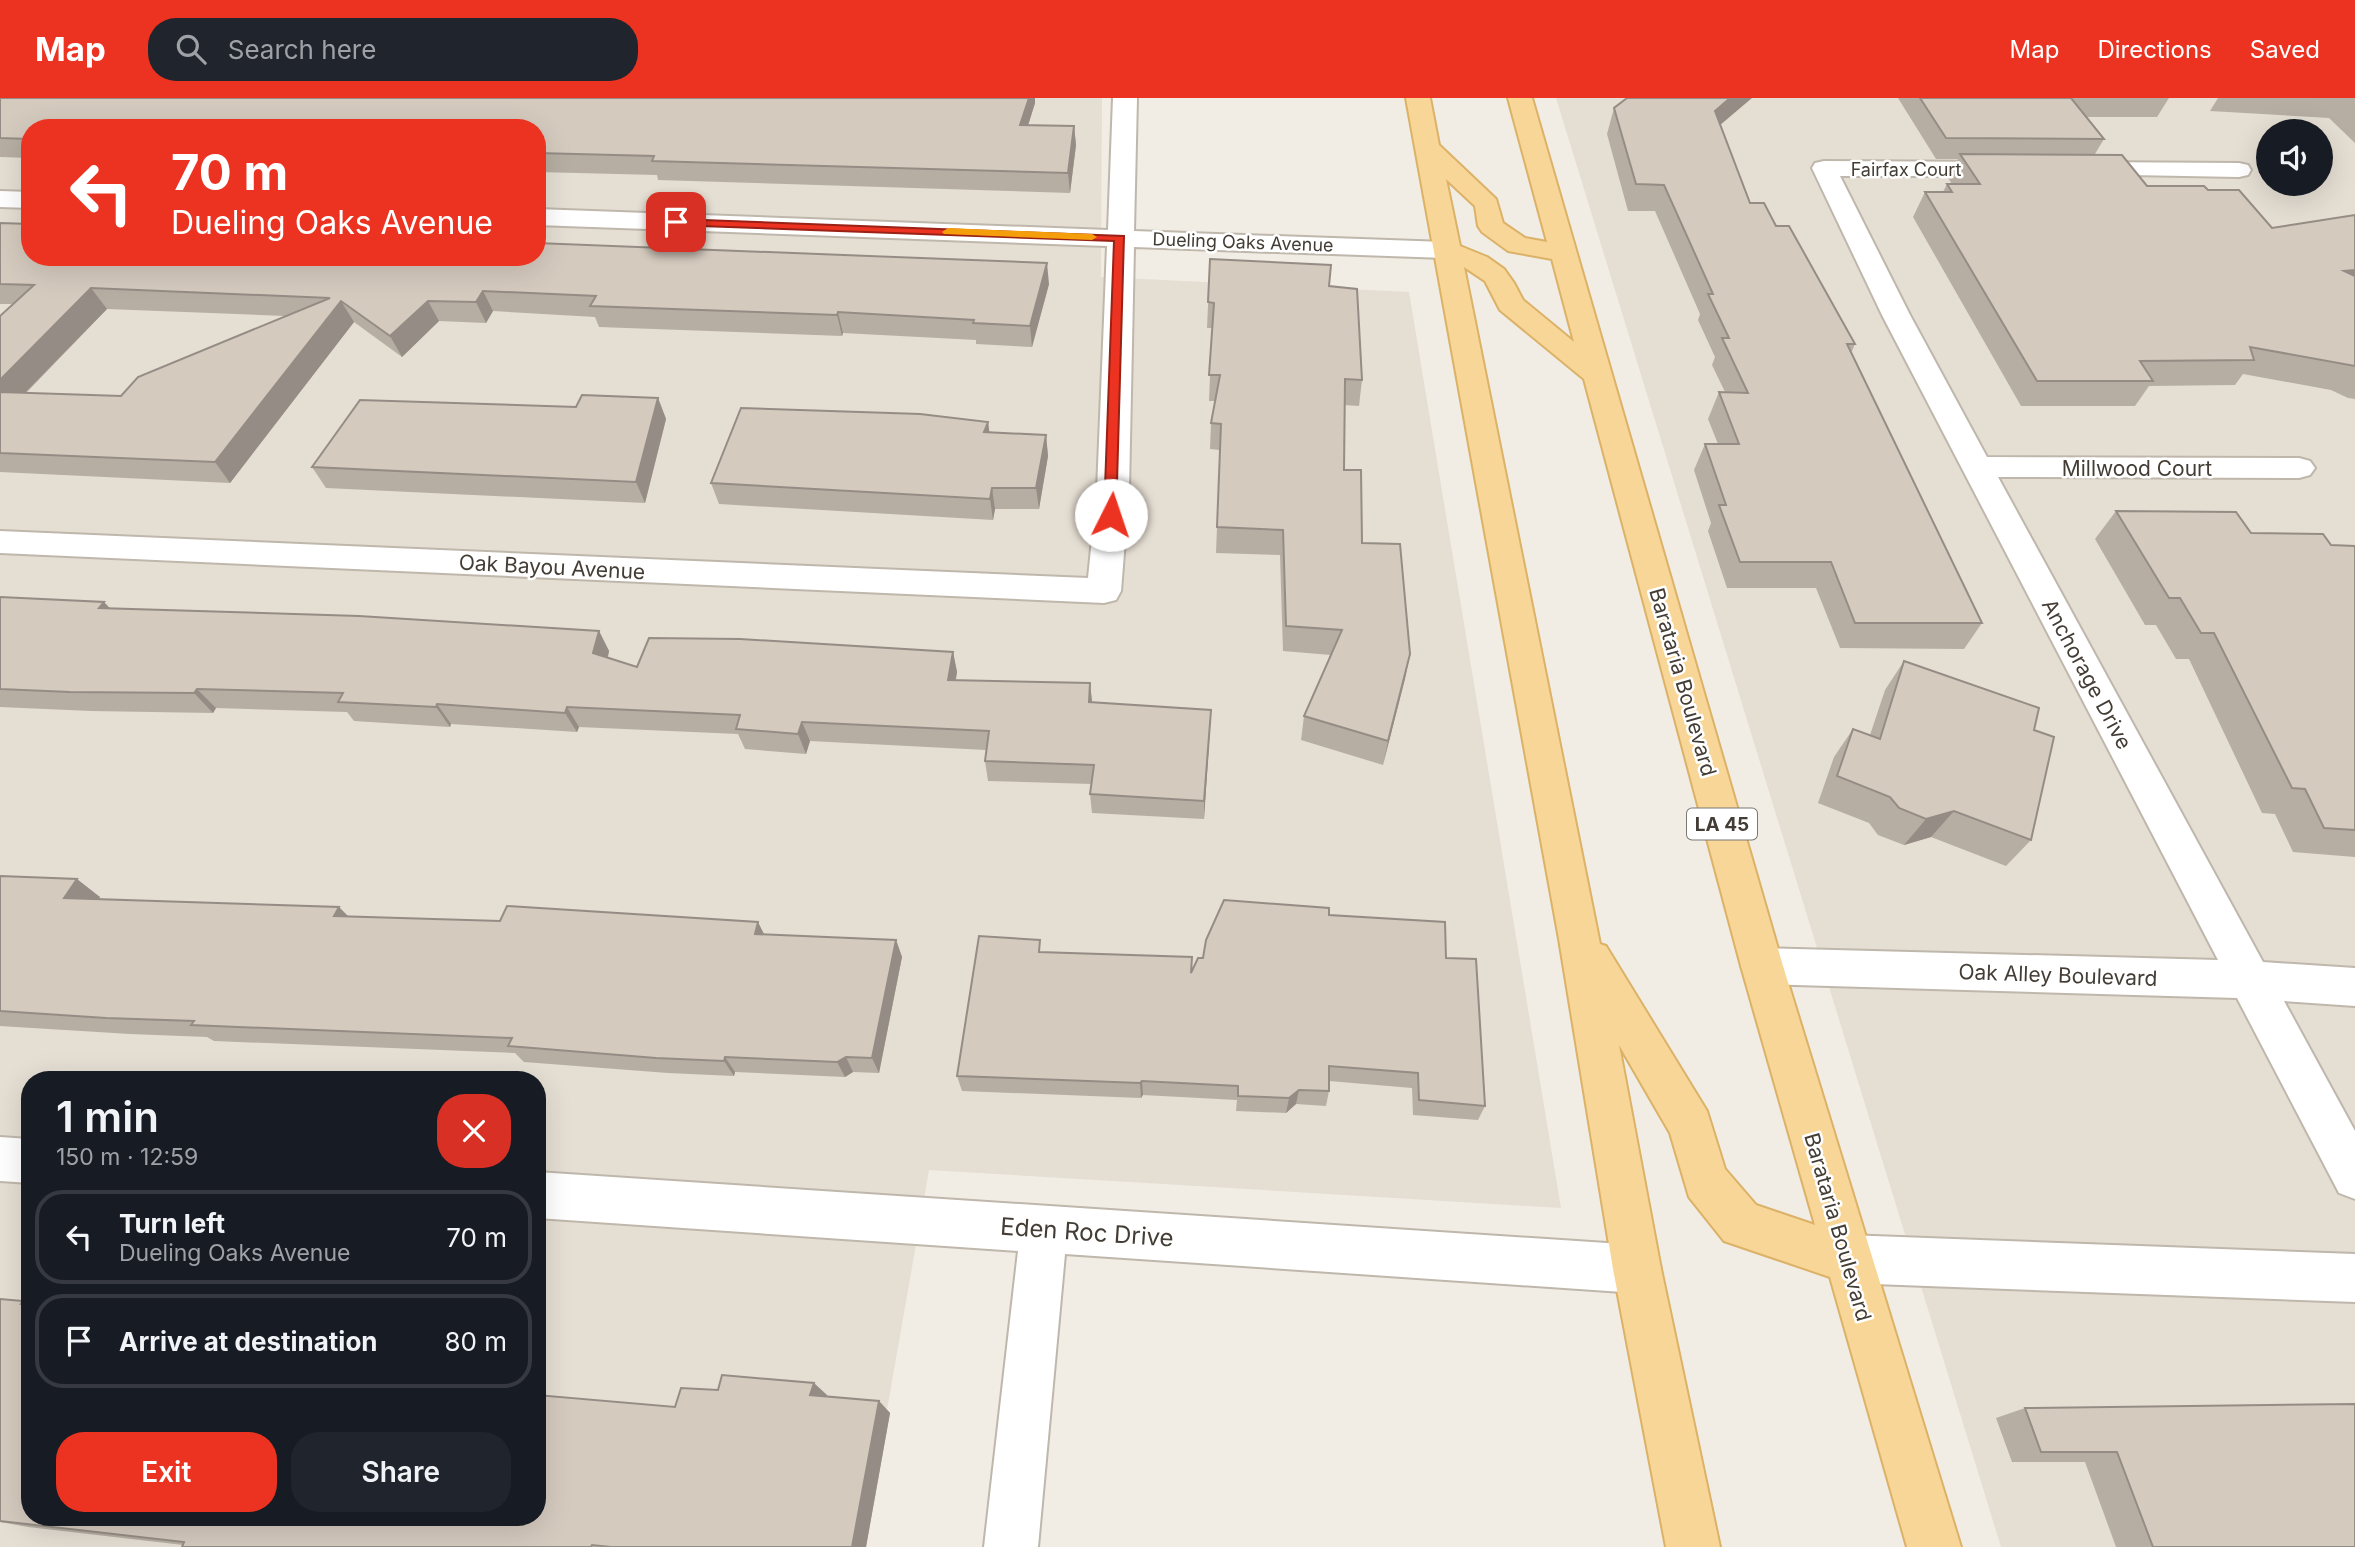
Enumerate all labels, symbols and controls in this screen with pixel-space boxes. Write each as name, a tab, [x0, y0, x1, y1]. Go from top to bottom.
search box	[148, 18, 638, 81]
text: Map	[35, 29, 106, 69]
icon: search	[172, 30, 210, 68]
text: Search here	[228, 34, 376, 65]
text: Map	[2010, 35, 2059, 64]
text: Directions	[2097, 35, 2212, 64]
text: Saved	[2250, 35, 2320, 64]
map controls	[2256, 119, 2333, 196]
button: sound	[2256, 119, 2333, 196]
text: 70 m	[171, 143, 288, 202]
icon: left	[56, 147, 147, 238]
street label: Fairfax Court	[1851, 159, 1961, 180]
pin	[646, 192, 706, 252]
text: Dueling Oaks Avenue	[171, 203, 493, 242]
icon: arrive	[657, 203, 695, 241]
street label: Dueling Oaks Avenue	[1152, 228, 1334, 256]
street label: Millwood Court	[2062, 456, 2212, 481]
position arrow	[1074, 478, 1148, 552]
street label: Oak Bayou Avenue	[458, 550, 646, 584]
street label: Barataria Boulevard	[1644, 585, 1722, 779]
street label: Anchorage Drive	[2037, 595, 2137, 753]
road number: LA 45	[1687, 808, 1757, 839]
street label: Oak Alley Boulevard	[1958, 959, 2158, 991]
text: 1 min	[56, 1091, 159, 1142]
button: close	[437, 1094, 511, 1168]
street label: Barataria Boulevard	[1799, 1130, 1877, 1324]
text: 150 m · 12:59	[56, 1143, 198, 1171]
text: Turn left	[119, 1208, 225, 1239]
street label: Eden Roc Drive	[999, 1211, 1175, 1253]
icon: left	[60, 1218, 98, 1256]
text: 70 m	[446, 1222, 507, 1253]
text: Dueling Oaks Avenue	[119, 1239, 350, 1267]
icon: arrive	[60, 1322, 98, 1360]
text: Arrive at destination	[119, 1326, 378, 1357]
text: 80 m	[444, 1326, 507, 1357]
button: Exit	[56, 1432, 277, 1512]
button: Share	[291, 1432, 511, 1512]

